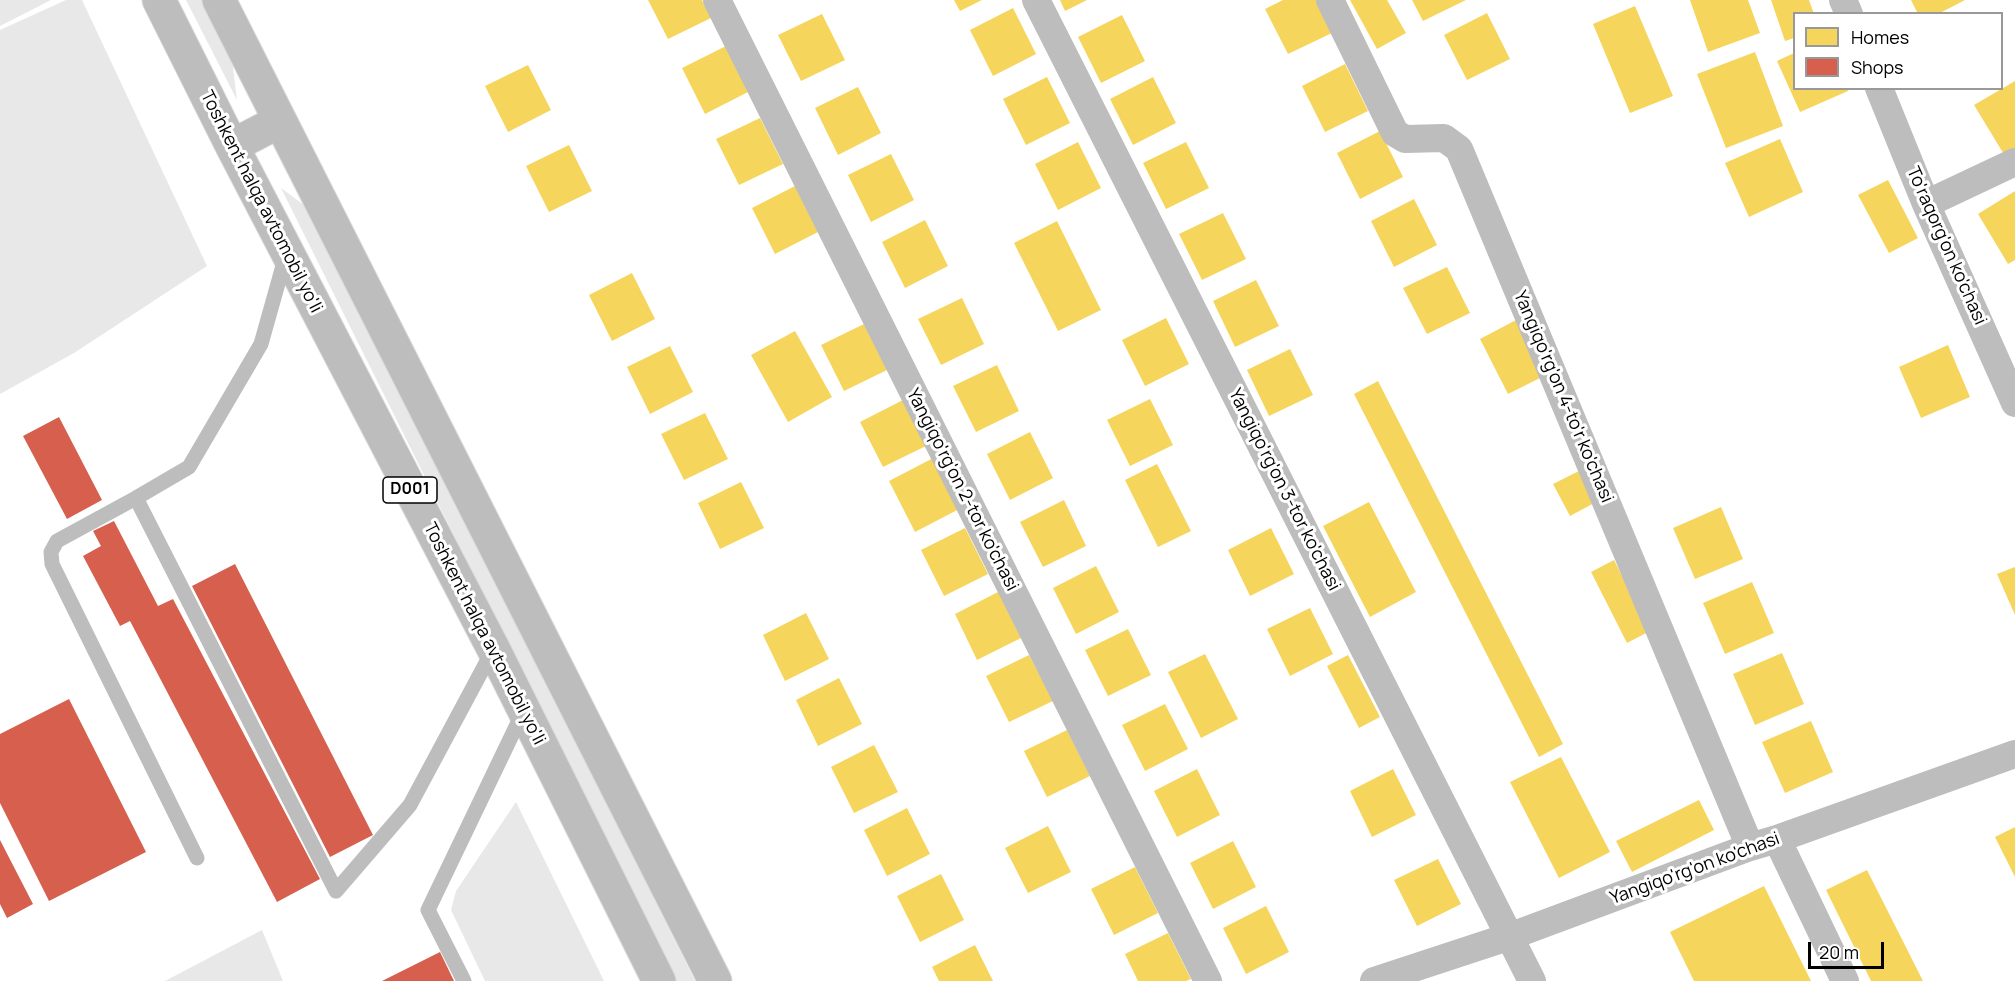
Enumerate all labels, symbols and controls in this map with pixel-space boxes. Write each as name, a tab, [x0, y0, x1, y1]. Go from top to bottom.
legend	[1793, 12, 2003, 90]
text: Homes	[1851, 25, 1909, 49]
text: Shops	[1851, 55, 1903, 79]
street label: Toshkent halqa avtomobil yo'li	[195, 87, 327, 317]
street label: To'raqorg'on ko'chasi	[1901, 164, 1991, 328]
street label: Yangiqo'rg'on 4-to'r ko'chasi	[1509, 288, 1617, 506]
street label: Yangiqo'rg'on 2-tor ko'chasi	[901, 385, 1023, 595]
street label: Yangiqo'rg'on 3-tor ko'chasi	[1224, 385, 1344, 595]
road number: D001	[383, 477, 437, 503]
street label: Toshkent halqa avtomobil yo'li	[418, 519, 550, 749]
street label: Yangiqo'rg'on ko'chasi	[1607, 828, 1783, 910]
scale bar	[1811, 930, 1888, 968]
text: 20 m	[1819, 940, 1859, 964]

